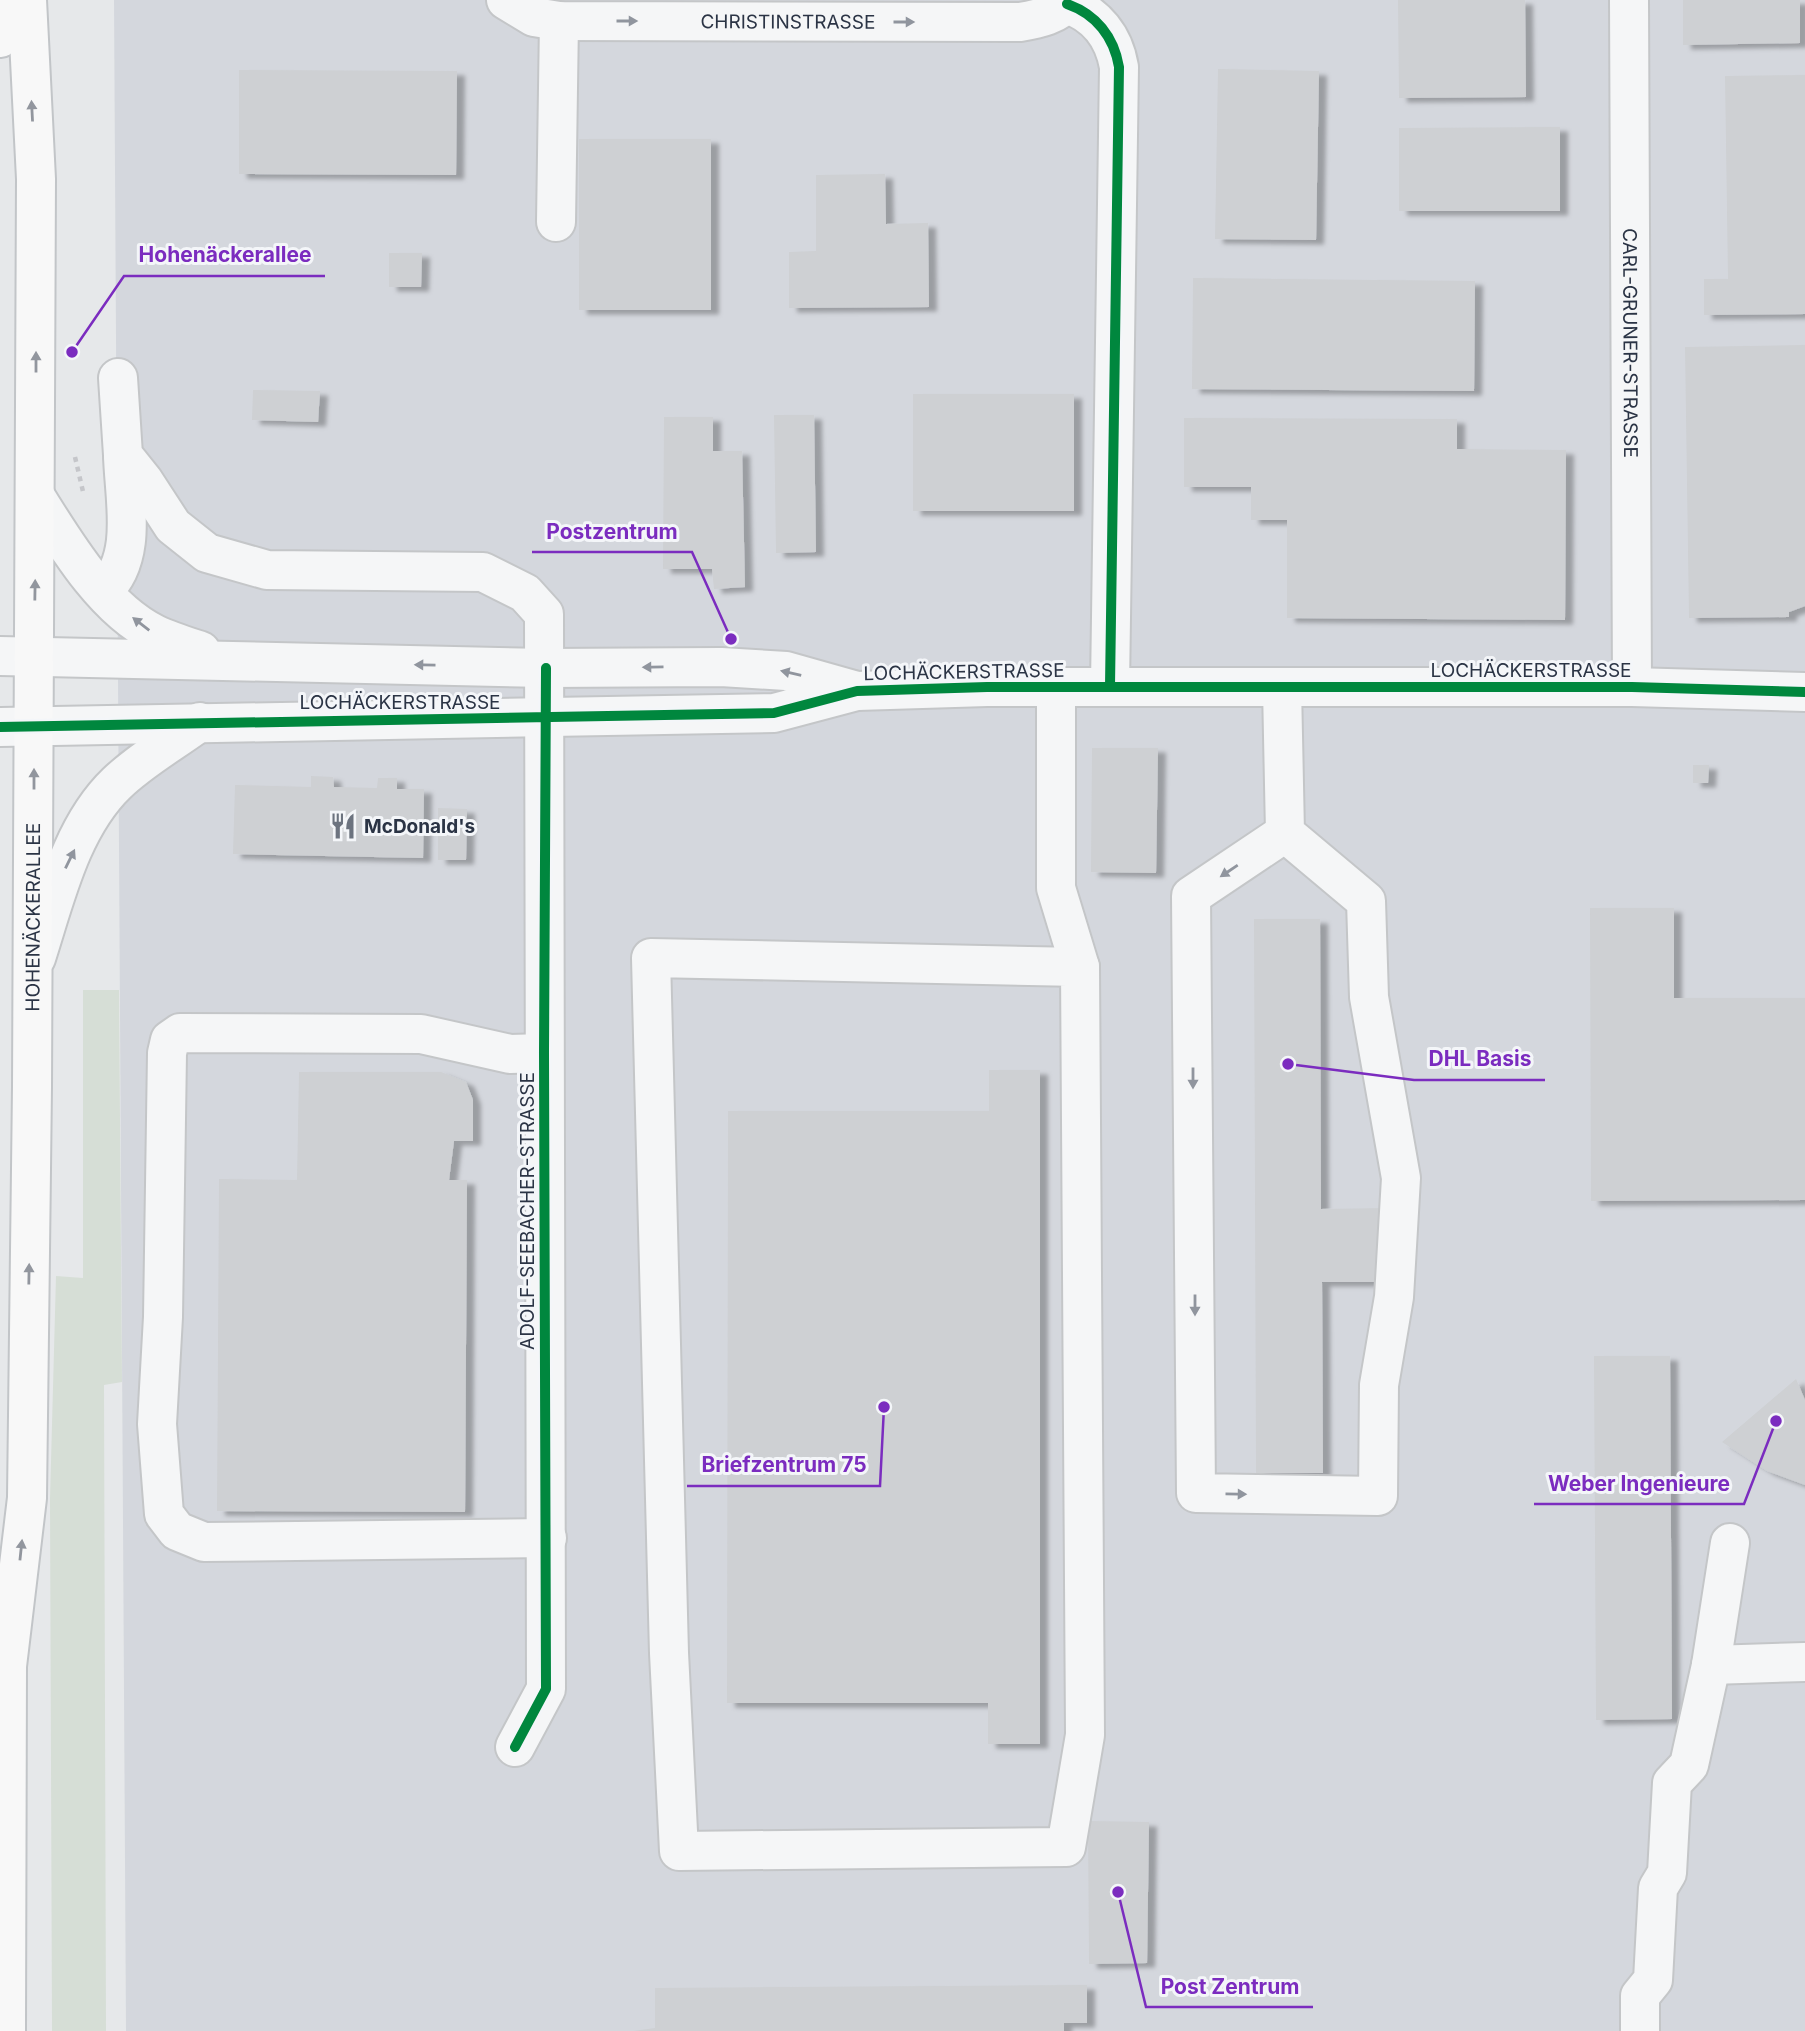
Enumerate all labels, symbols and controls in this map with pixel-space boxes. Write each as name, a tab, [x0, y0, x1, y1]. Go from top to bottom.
street label: CHRISTINSTRASSE	[700, 10, 875, 33]
one-way arrow	[617, 15, 639, 27]
one-way arrow	[893, 16, 915, 28]
one-way arrow	[27, 99, 38, 121]
street label: CARL-GRUNER-STRASSE	[1618, 228, 1642, 458]
callout: Hohenäckerallee	[124, 234, 325, 276]
text: Hohenäckerallee	[139, 242, 311, 267]
one-way arrow	[30, 351, 42, 373]
callout: Postzentrum	[532, 510, 692, 552]
text: Postzentrum	[546, 519, 678, 544]
one-way arrow	[29, 579, 41, 601]
one-way arrow	[133, 617, 151, 632]
one-way arrow	[414, 659, 436, 671]
street label: LOCHÄCKERSTRASSE	[863, 659, 1065, 685]
street label: LOCHÄCKERSTRASSE	[1430, 659, 1632, 682]
one-way arrow	[642, 661, 664, 673]
one-way arrow	[780, 668, 802, 679]
street label: LOCHÄCKERSTRASSE	[299, 691, 501, 714]
one-way arrow	[28, 768, 39, 790]
restaurant icon: McDonald's	[328, 811, 358, 841]
place label: McDonald's	[364, 815, 475, 838]
street label: HOHENÄCKERALLEE	[21, 823, 45, 1012]
one-way arrow	[64, 849, 75, 869]
one-way arrow	[1220, 864, 1238, 878]
callout: DHL Basis	[1414, 1038, 1545, 1080]
text: DHL Basis	[1428, 1046, 1532, 1071]
one-way arrow	[1187, 1067, 1199, 1089]
street label: ADOLF-SEEBACHER-STRASSE	[516, 1072, 539, 1350]
one-way arrow	[23, 1262, 35, 1284]
one-way arrow	[1189, 1295, 1201, 1317]
callout: Briefzentrum 75	[687, 1444, 880, 1486]
text: Briefzentrum 75	[701, 1452, 867, 1477]
callout: Weber Ingenieure	[1534, 1462, 1744, 1504]
text: Weber Ingenieure	[1548, 1471, 1730, 1496]
one-way arrow	[1225, 1488, 1247, 1500]
one-way arrow	[15, 1538, 26, 1560]
callout: Post Zentrum	[1146, 1965, 1313, 2007]
text: Post Zentrum	[1161, 1974, 1299, 1999]

